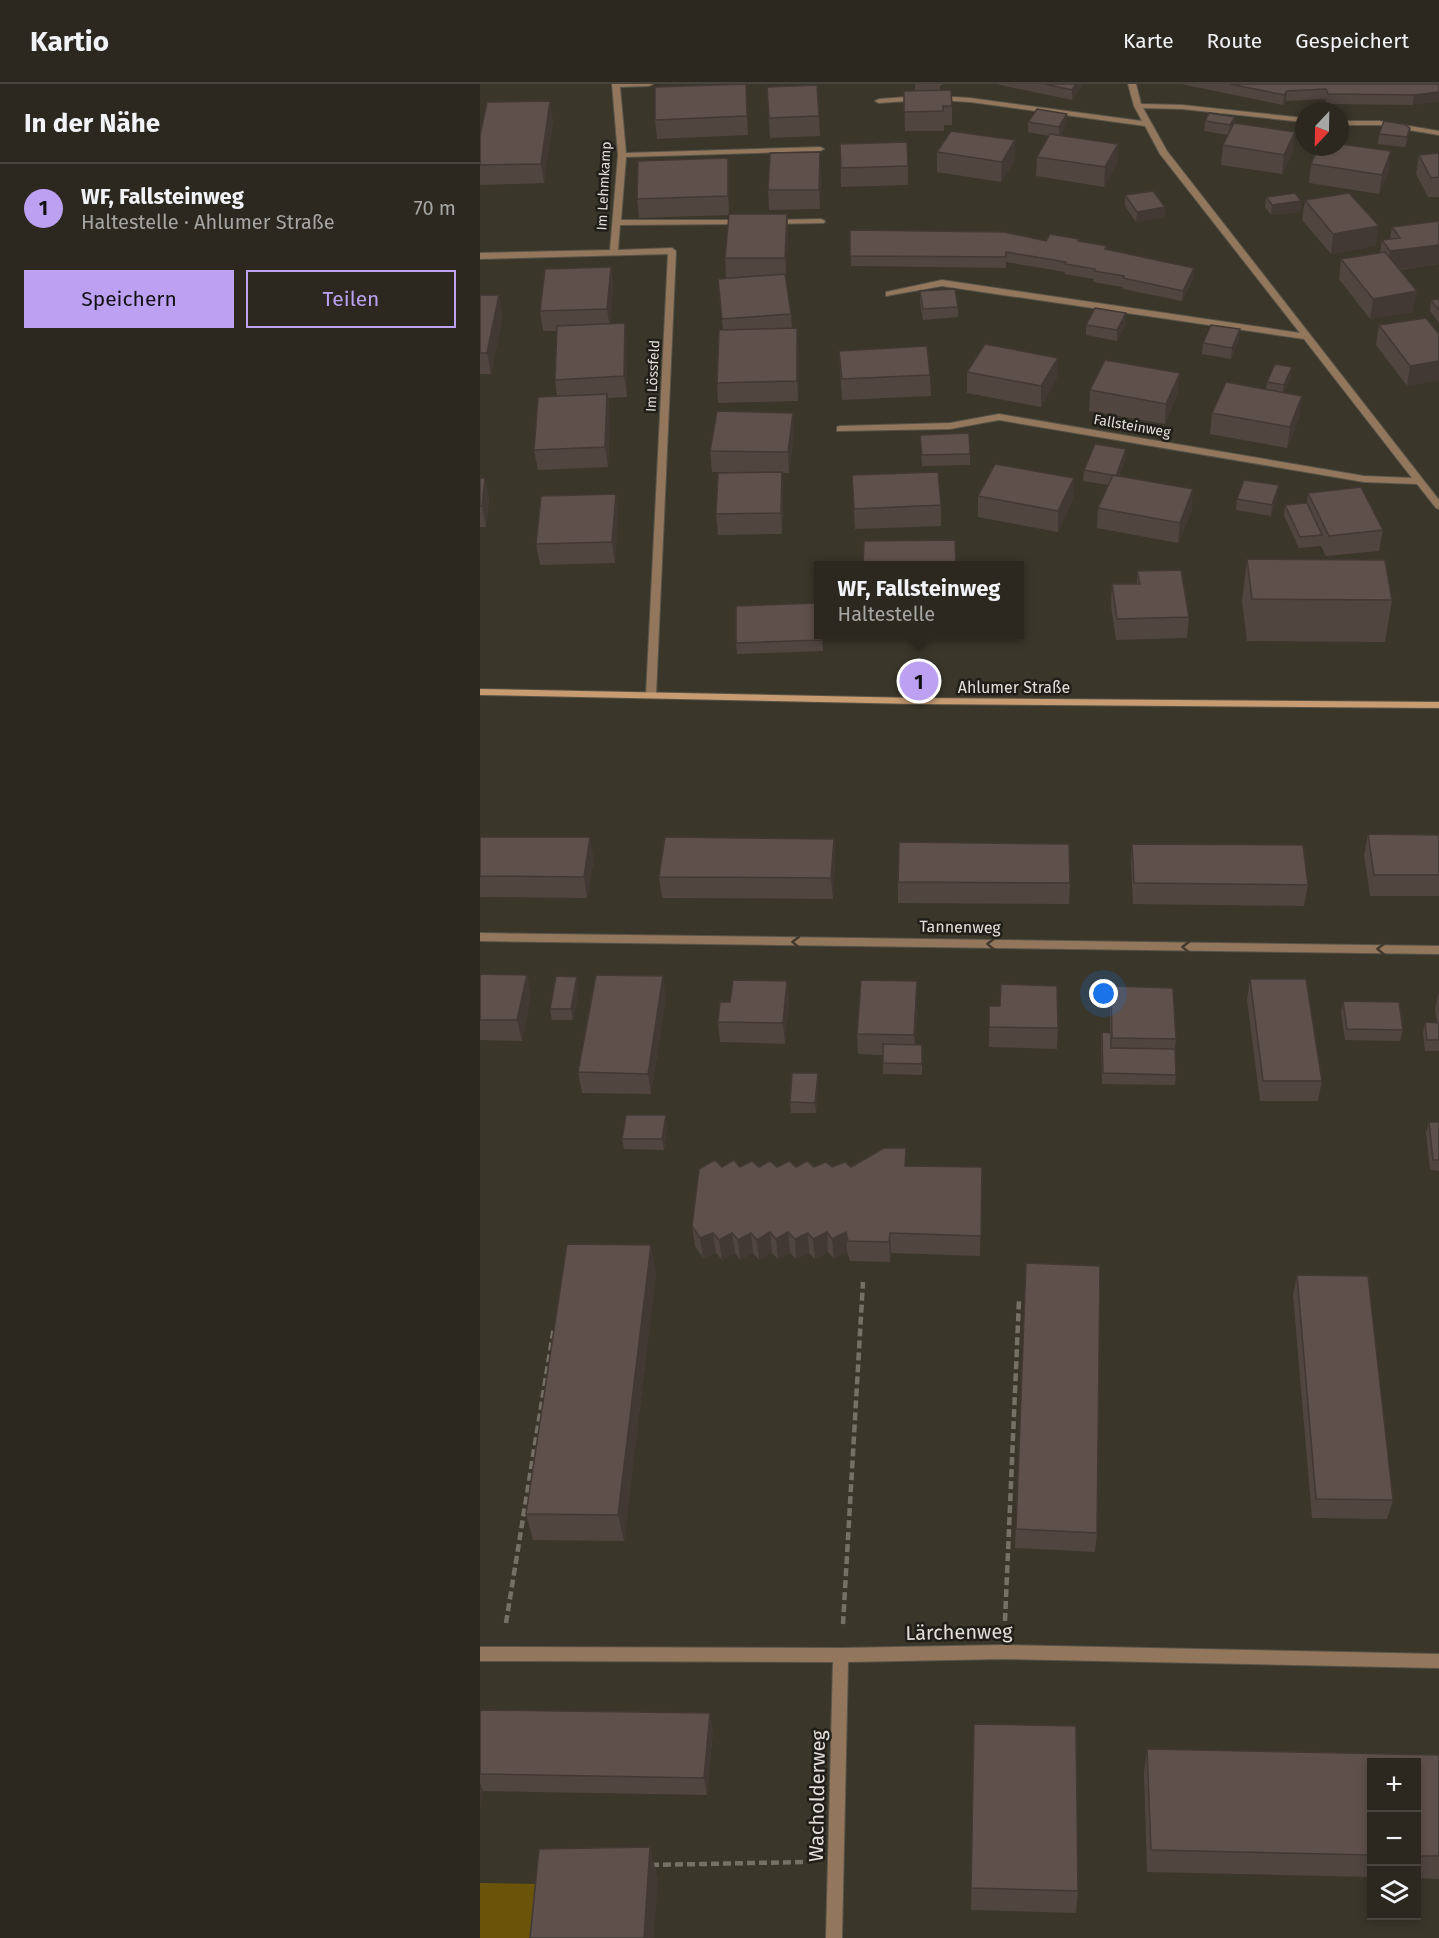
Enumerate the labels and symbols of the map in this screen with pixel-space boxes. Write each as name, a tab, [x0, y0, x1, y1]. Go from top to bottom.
north arrow	[1295, 102, 1349, 156]
street label: Im Lehmkamp	[593, 141, 615, 231]
street label: Im Lössfeld	[643, 340, 663, 412]
street label: Fallsteinweg	[1092, 411, 1173, 441]
pin: 1	[900, 658, 938, 704]
street label: Ahlumer Straße	[958, 678, 1070, 697]
street label: Tannenweg	[919, 917, 1002, 937]
one-way arrow	[791, 935, 800, 948]
one-way arrow	[986, 938, 995, 950]
one-way arrow	[1181, 941, 1190, 953]
one-way arrow	[1376, 943, 1385, 955]
your location	[1089, 979, 1118, 1008]
street label: Lärchenweg	[905, 1619, 1013, 1645]
street label: Wacholderweg	[804, 1729, 830, 1862]

